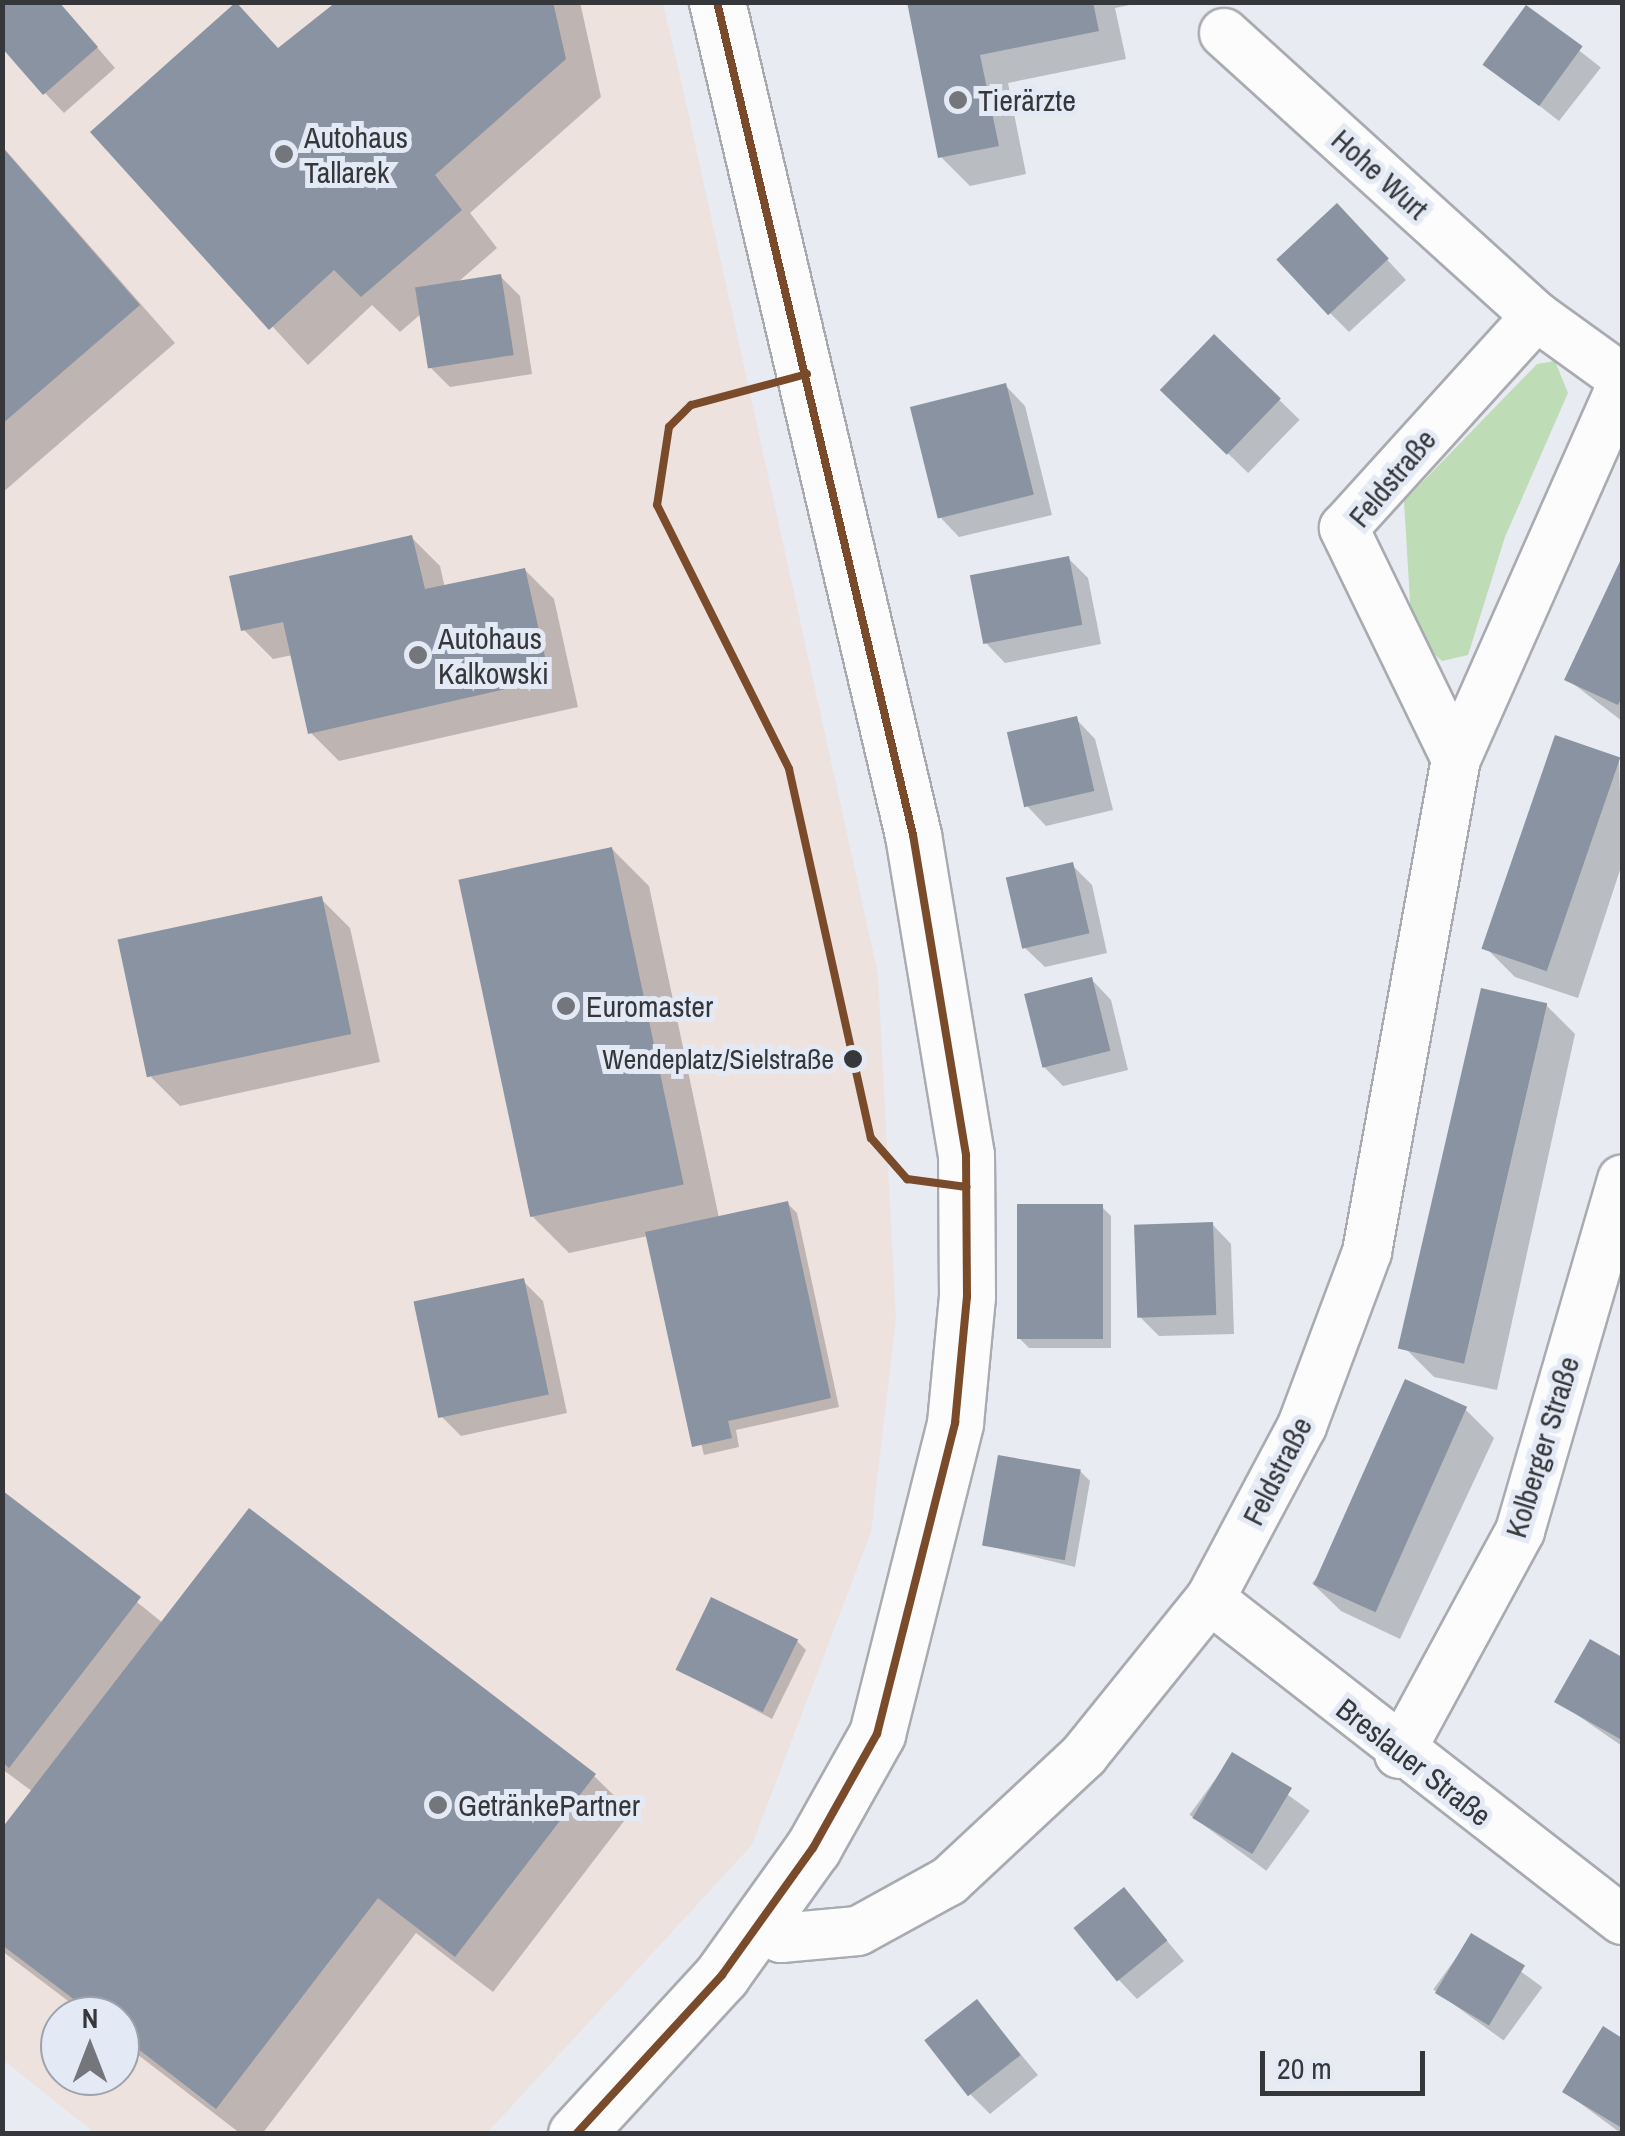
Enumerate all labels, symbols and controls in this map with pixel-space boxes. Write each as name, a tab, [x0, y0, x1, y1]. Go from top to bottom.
place label: Tierärzte	[978, 82, 1076, 118]
marker: Tierärzte	[947, 89, 969, 111]
place label: Autohaus Tallarek	[304, 119, 408, 190]
street label: Hohe Wurt	[1324, 121, 1436, 227]
marker: Autohaus Tallarek	[273, 143, 295, 165]
street label: Feldstraße	[1341, 422, 1443, 534]
place label: Autohaus Kalkowski	[438, 620, 549, 690]
marker: Autohaus Kalkowski	[407, 644, 429, 666]
place label: Euromaster	[586, 988, 713, 1024]
marker: Euromaster	[555, 995, 577, 1017]
place label: Wendeplatz/Sielstraße	[602, 1042, 834, 1076]
marker: Wendeplatz/Sielstraße	[843, 1049, 863, 1069]
street label: Kolberger Straße	[1497, 1352, 1587, 1542]
street label: Feldstraße	[1235, 1411, 1319, 1531]
street label: Breslauer Straße	[1330, 1691, 1498, 1833]
place label: GetränkePartner	[458, 1787, 640, 1823]
marker: GetränkePartner	[427, 1794, 449, 1816]
north arrow	[40, 1996, 140, 2096]
text: N	[82, 1999, 98, 2037]
scale bar	[1265, 2031, 1430, 2093]
text: 20 m	[1277, 2048, 1332, 2088]

